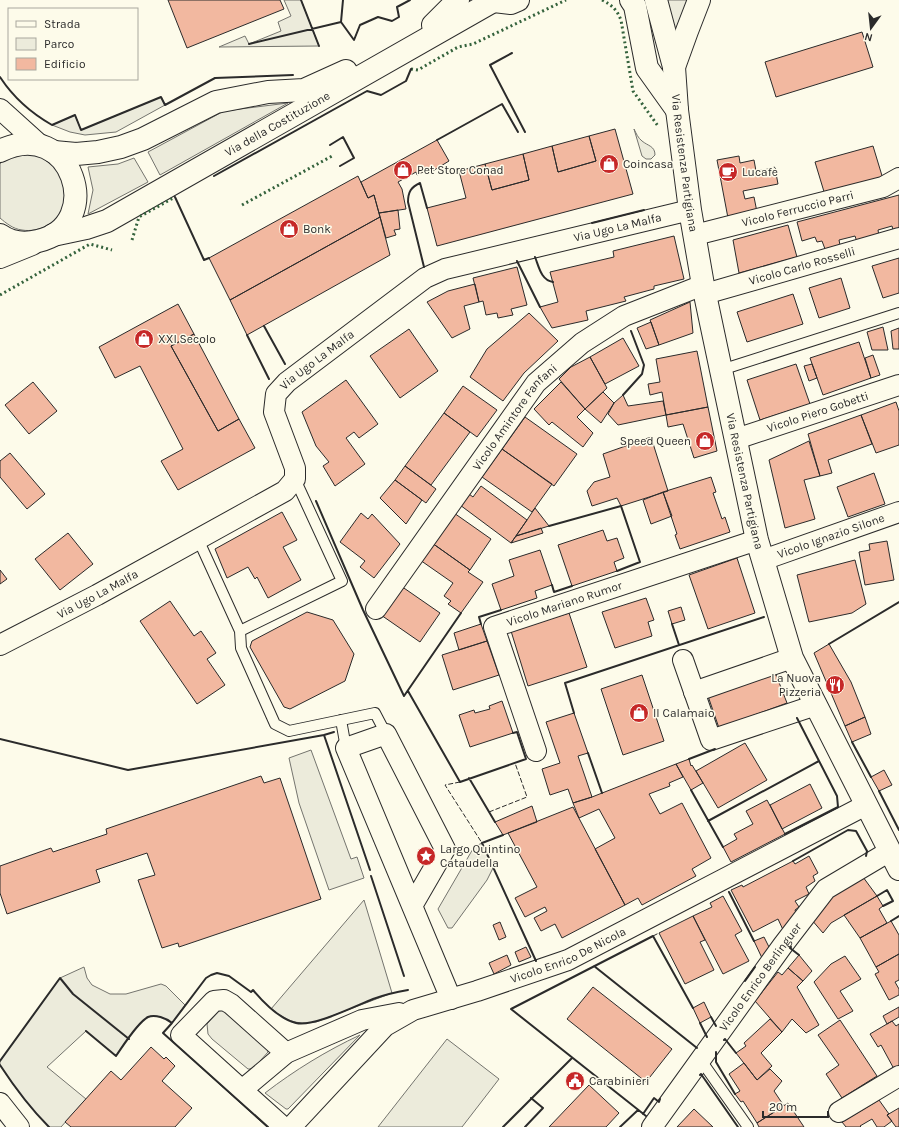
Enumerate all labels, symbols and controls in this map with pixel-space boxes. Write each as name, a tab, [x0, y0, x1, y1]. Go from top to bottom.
legend	[8, 8, 138, 80]
north arrow	[851, 8, 891, 48]
text: Strada	[44, 17, 80, 31]
text: N	[863, 30, 874, 44]
text: Parco	[44, 37, 74, 51]
text: Edificio	[44, 57, 85, 71]
street label: Via della Costituzione	[222, 88, 332, 159]
street label: Via Resistenza Partigiana	[669, 93, 701, 233]
shop icon: Coincasa	[598, 153, 620, 175]
place label: Coincasa	[623, 157, 673, 171]
shop icon: Pet Store Conad	[392, 159, 414, 181]
cafe icon: Lucafè	[717, 161, 739, 183]
place label: Pet Store Conad	[417, 163, 504, 177]
place label: Lucafè	[742, 165, 778, 179]
street label: Vicolo Ferruccio Parri	[740, 188, 855, 230]
street label: Via Ugo La Malfa	[572, 210, 663, 245]
shop icon: Bonk	[278, 218, 300, 240]
place label: Bonk	[303, 222, 331, 236]
street label: Vicolo Carlo Rosselli	[747, 244, 857, 288]
street label: Via Ugo La Malfa	[277, 327, 357, 392]
shop icon: XXI Secolo	[133, 328, 155, 350]
place label: XXI Secolo	[158, 332, 216, 346]
street label: Vicolo Amintore Fanfani	[469, 361, 560, 473]
street label: Vicolo Piero Gobetti	[765, 389, 870, 435]
street label: Via Resistenza Partigiana	[723, 412, 766, 551]
shop icon: Speed Queen	[694, 430, 716, 452]
place label: Speed Queen	[620, 434, 691, 448]
street label: Vicolo Ignazio Silone	[775, 511, 886, 561]
street label: Via Ugo La Malfa	[55, 567, 140, 621]
street label: Vicolo Mariano Rumor	[505, 578, 624, 629]
place label: La Nuova Pizzeria	[771, 671, 821, 699]
restaurant icon: La Nuova Pizzeria	[824, 674, 846, 696]
shop icon: Il Calamaio	[628, 702, 650, 724]
place label: Il Calamaio	[653, 706, 714, 720]
place label: Largo Quintino Cataudella	[440, 842, 520, 870]
place icon: Largo Quintino Cataudella	[415, 845, 437, 867]
street label: Vicolo Enrico Berlinguer	[716, 920, 805, 1034]
street label: Vicolo Enrico De Nicola	[508, 924, 628, 986]
public building icon: Carabinieri	[564, 1070, 586, 1092]
place label: Carabinieri	[589, 1074, 650, 1088]
scale bar	[763, 1093, 828, 1119]
text: 20 m	[769, 1100, 797, 1114]

